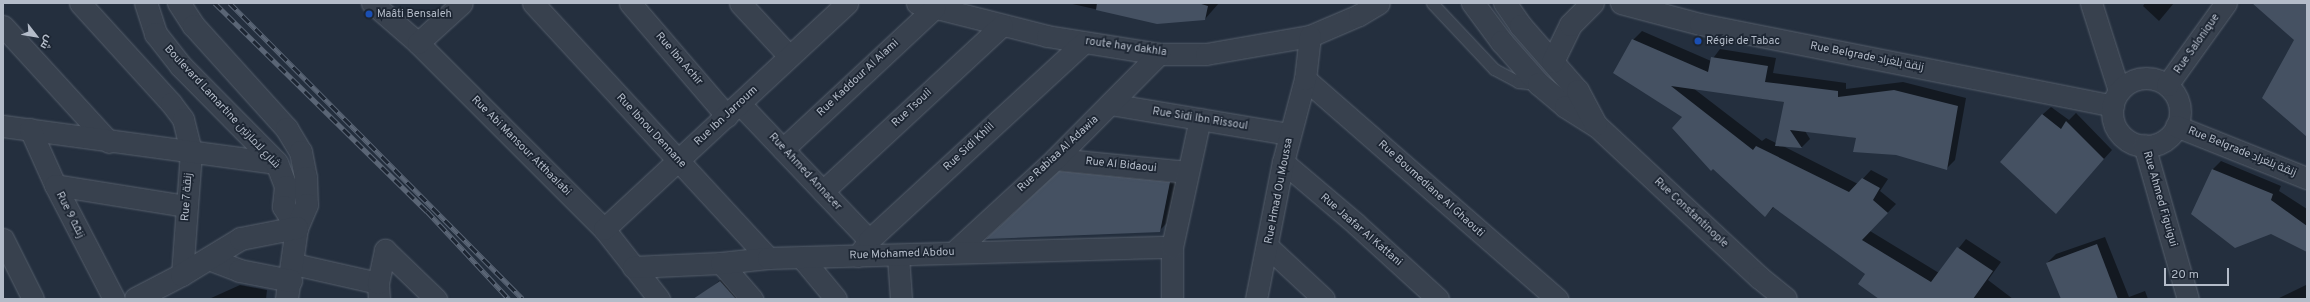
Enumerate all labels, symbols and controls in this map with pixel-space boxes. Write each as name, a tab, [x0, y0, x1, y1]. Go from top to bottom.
place label: Maâti Bensaleh	[377, 7, 452, 21]
marker: Maâti Bensaleh	[364, 9, 374, 19]
street label: Rue Salonique	[2171, 11, 2223, 77]
north arrow	[16, 16, 56, 56]
street label: Rue Ibn Achir	[652, 30, 706, 88]
text: ش	[37, 33, 56, 52]
place label: Régie de Tabac	[1706, 34, 1780, 48]
street label: route hay dakhla	[1084, 35, 1168, 59]
street label: Rue Kaddour Al Alami	[814, 36, 902, 120]
marker: Régie de Tabac	[1693, 36, 1703, 46]
street label: Rue Belgrade زنقة بلغراد	[1809, 39, 1925, 75]
street label: Boulevard Lamartine شارع لامارتين	[161, 43, 283, 171]
street label: Rue Ibn Jarroum	[692, 83, 760, 149]
street label: Rue Tsouli	[889, 86, 935, 130]
street label: Rue Ibnou Dennane	[613, 91, 689, 171]
street label: Rue Abi Mansour Atthaalabi	[468, 93, 574, 199]
street label: Rue Sidi Ibn Rissoul	[1151, 105, 1249, 133]
street label: Rue Rabiaa Al Adawia	[1015, 113, 1101, 195]
street label: Rue Sidi Khlil	[941, 120, 997, 174]
street label: Rue Belgrade زنقة بلغراد	[2186, 124, 2298, 180]
street label: Rue Ahmed Annacer	[765, 130, 845, 214]
street label: Rue Hmad Ou Moussa	[1262, 137, 1296, 245]
street label: Rue Boumediane Al Ghaouti	[1375, 138, 1487, 240]
street label: Rue Ahmed Figuigui	[2140, 149, 2180, 249]
street label: Rue Al Bidaoui	[1085, 155, 1157, 175]
street label: Rue 7 زنقة	[179, 172, 195, 222]
street label: Rue Constantinople	[1651, 175, 1731, 251]
street label: Rue 9 زنقة	[53, 190, 87, 240]
street label: Rue Jaafar Al Kattani	[1317, 191, 1405, 269]
street label: Rue Mohamed Abdou	[849, 246, 955, 262]
scale bar	[2166, 260, 2231, 286]
text: 20 m	[2171, 267, 2199, 283]

